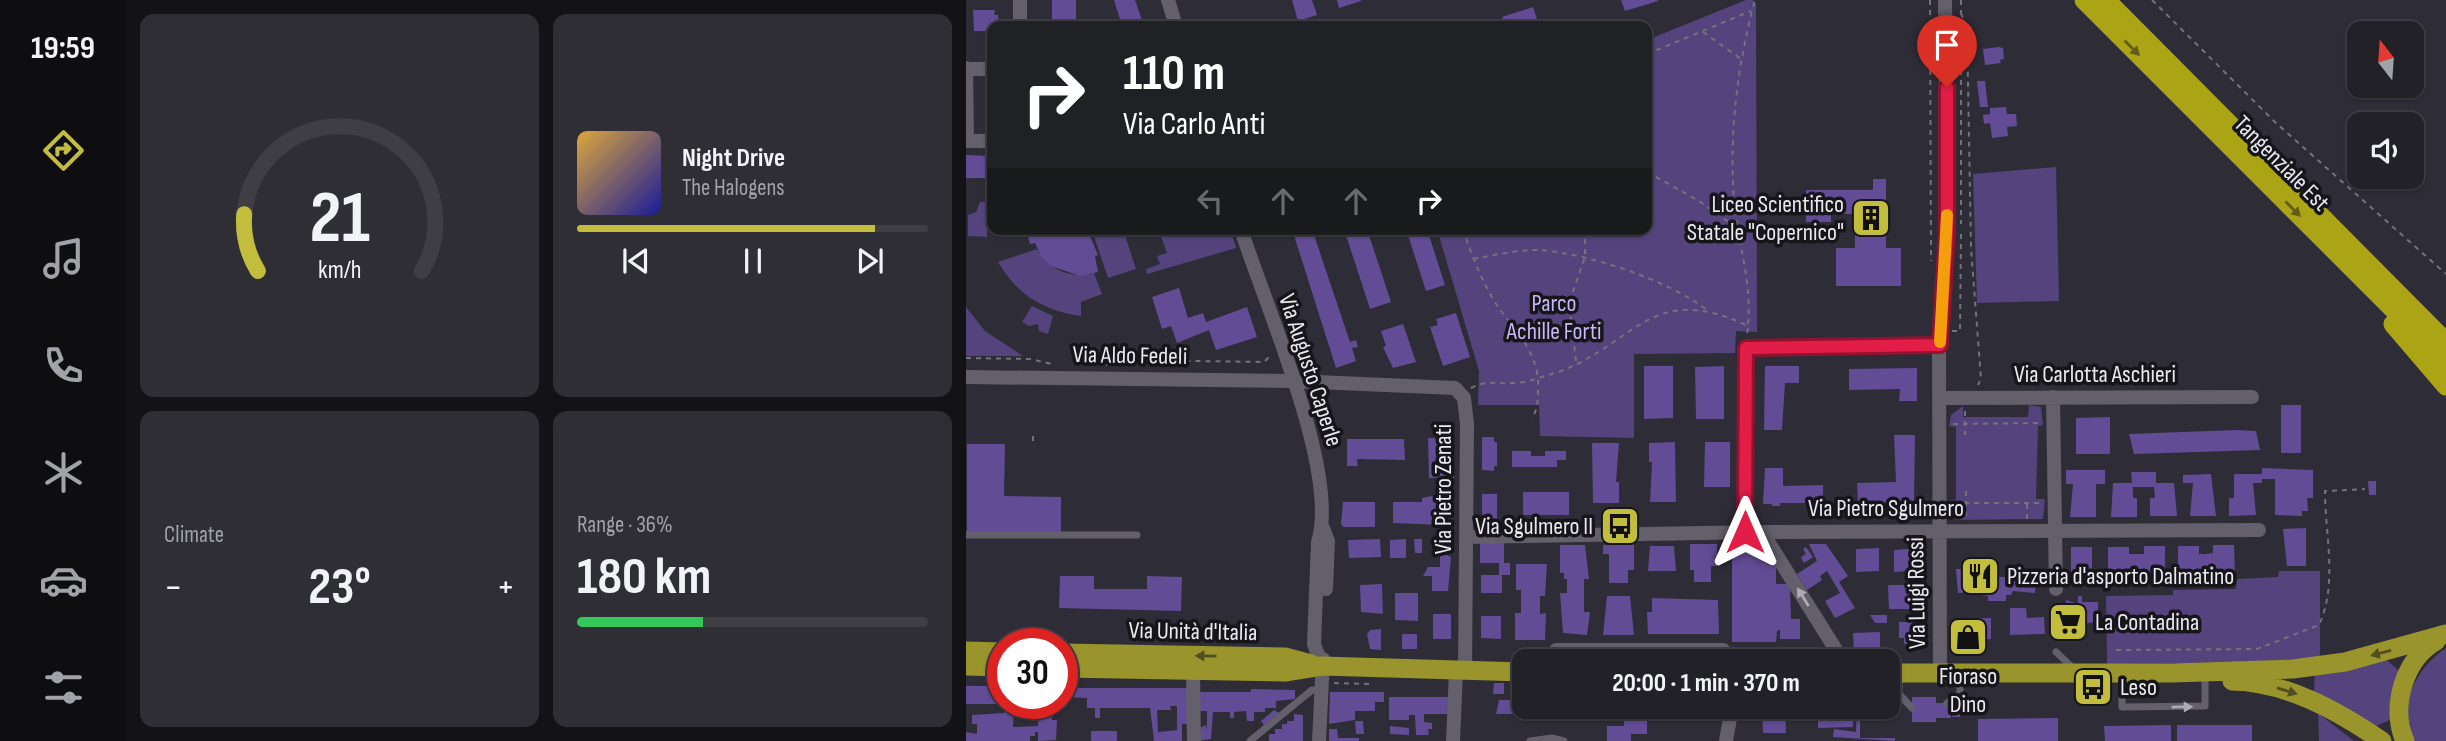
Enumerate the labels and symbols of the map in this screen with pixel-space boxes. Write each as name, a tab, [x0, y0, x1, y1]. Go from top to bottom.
pin	[1917, 15, 1977, 87]
north arrow	[2347, 21, 2424, 98]
one-way arrow	[2124, 40, 2141, 57]
street label: Tangenziale Est	[2228, 110, 2335, 217]
place label: Liceo Scientifico Statale "Copernico"	[1687, 190, 1844, 247]
building icon: Liceo Scientifico Statale "Copernico"	[1850, 197, 1892, 239]
one-way arrow	[2285, 200, 2301, 217]
park label: Parco Achille Forti	[1505, 289, 1602, 346]
street label: Via Augusto Caperle	[1272, 290, 1349, 450]
street label: Via Aldo Fedeli	[1072, 340, 1188, 371]
street label: Via Carlotta Aschieri	[2014, 360, 2176, 389]
street label: Via Pietro Zenati	[1429, 424, 1458, 554]
street label: Via Pietro Sgulmero	[1808, 494, 1964, 523]
position arrow	[1708, 495, 1782, 569]
bus stop icon: Via Sgulmero II	[1599, 505, 1641, 547]
place label: Via Sgulmero II	[1475, 512, 1593, 541]
street label: Via Luigi Rossi	[1901, 537, 1932, 649]
restaurant icon: Pizzeria d'asporto Dalmatino	[1959, 555, 2001, 597]
place label: Pizzeria d'asporto Dalmatino	[2007, 562, 2234, 591]
one-way arrow	[1796, 588, 1809, 607]
supermarket icon: La Contadina	[2047, 601, 2089, 643]
place label: La Contadina	[2095, 608, 2199, 637]
street label: Via Unità d'Italia	[1128, 616, 1258, 647]
shop icon: Fioraso Dino	[1947, 616, 1989, 658]
speed limit sign: 30	[987, 628, 1078, 719]
one-way arrow	[2369, 648, 2391, 659]
one-way arrow	[1195, 650, 1217, 661]
place label: Fioraso Dino	[1939, 662, 1997, 719]
bus stop icon: Leso	[2072, 666, 2114, 708]
place label: Leso	[2120, 673, 2157, 702]
one-way arrow	[2277, 687, 2298, 697]
one-way arrow	[2171, 701, 2193, 712]

